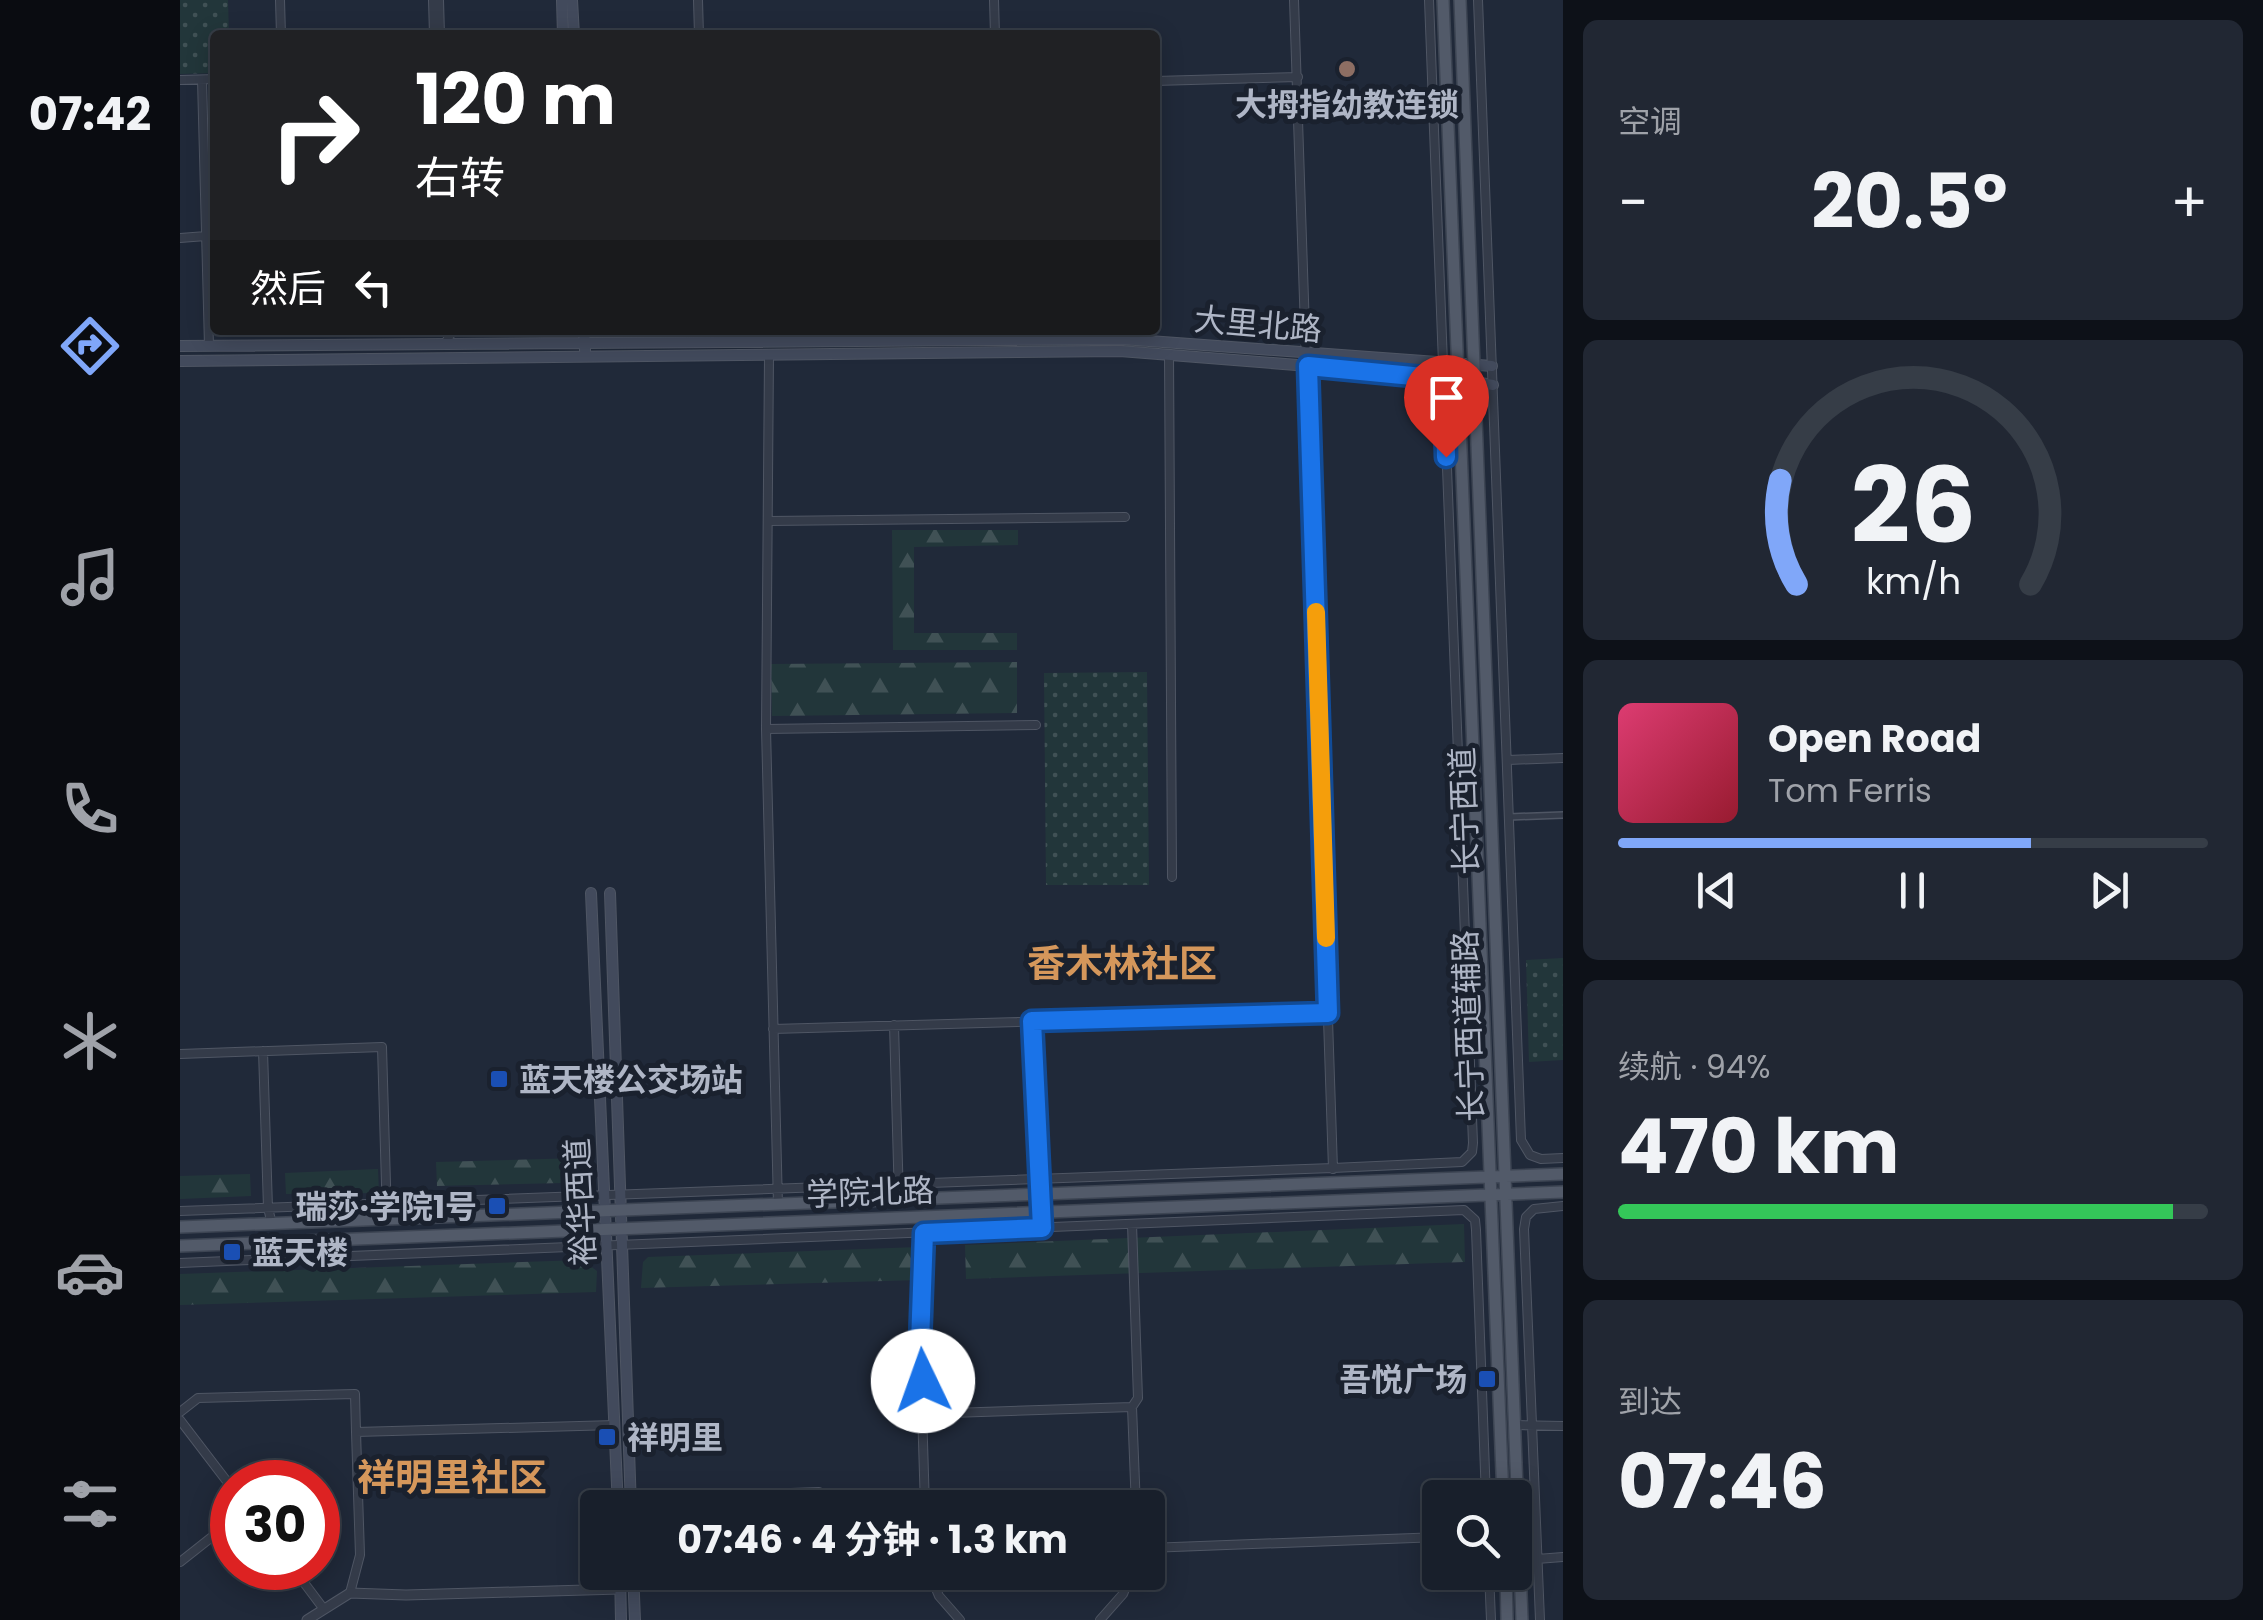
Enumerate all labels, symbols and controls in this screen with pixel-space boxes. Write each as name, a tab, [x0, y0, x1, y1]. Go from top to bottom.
text: 120 m	[415, 50, 616, 149]
marker: 大拇指幼教连锁	[1336, 58, 1358, 80]
icon: right	[250, 70, 380, 200]
place label: 大拇指幼教连锁	[1235, 82, 1459, 127]
text: 07:42	[29, 83, 151, 146]
text: 空调	[1618, 99, 1682, 144]
text: 右转	[415, 147, 505, 210]
text: 20.5°	[1811, 149, 2008, 254]
text: −	[1618, 164, 1648, 241]
text: +	[2170, 164, 2208, 241]
icon: left	[346, 260, 401, 315]
text: 然后	[250, 262, 326, 315]
street label: 大里北路	[1192, 296, 1324, 352]
icon: directions	[55, 311, 125, 381]
pin	[1404, 355, 1489, 458]
icon: arrive	[1419, 370, 1474, 425]
text: 26	[1850, 433, 1976, 578]
icon: music	[55, 542, 125, 612]
text: km/h	[1865, 556, 1961, 607]
text: Open Road	[1768, 712, 1981, 765]
street label: 长宁西道	[1439, 746, 1489, 876]
text: Tom Ferris	[1768, 768, 1932, 813]
icon: phone	[55, 774, 125, 844]
icon: previous	[1689, 863, 1744, 918]
icon: pause	[1885, 863, 1940, 918]
icon: next	[2082, 863, 2137, 918]
street label: 长宁西道辅路	[1442, 929, 1494, 1123]
district label: 香木林社区	[1027, 937, 1217, 990]
icon: climate	[55, 1006, 125, 1076]
text: 续航 · 94%	[1618, 1044, 1770, 1089]
place label: 蓝天楼公交场站	[519, 1057, 743, 1102]
marker: 蓝天楼公交场站	[488, 1068, 510, 1090]
text: 470 km	[1618, 1094, 1899, 1199]
street label: 裕华西道	[554, 1137, 606, 1267]
street label: 学院北路	[805, 1167, 935, 1217]
place label: 瑞莎·学院1号	[295, 1184, 477, 1229]
marker: 瑞莎·学院1号	[486, 1195, 508, 1217]
place label: 蓝天楼	[252, 1230, 348, 1275]
icon: car	[55, 1237, 125, 1307]
marker: 蓝天楼	[221, 1241, 243, 1263]
position arrow	[871, 1329, 975, 1433]
place label: 吾悦广场	[1339, 1357, 1467, 1402]
marker: 吾悦广场	[1476, 1368, 1498, 1390]
text: 到达	[1618, 1379, 1682, 1424]
place label: 祥明里	[627, 1415, 723, 1460]
marker: 祥明里	[596, 1426, 618, 1448]
text: 07:46	[1618, 1429, 1827, 1534]
district label: 祥明里社区	[357, 1451, 547, 1504]
speed limit sign: 30	[210, 1460, 340, 1590]
icon: filters	[55, 1469, 125, 1539]
map controls	[1422, 1480, 1532, 1590]
button: search	[1422, 1480, 1532, 1590]
text: 07:46 · 4 分钟 · 1.3 km	[677, 1513, 1068, 1566]

